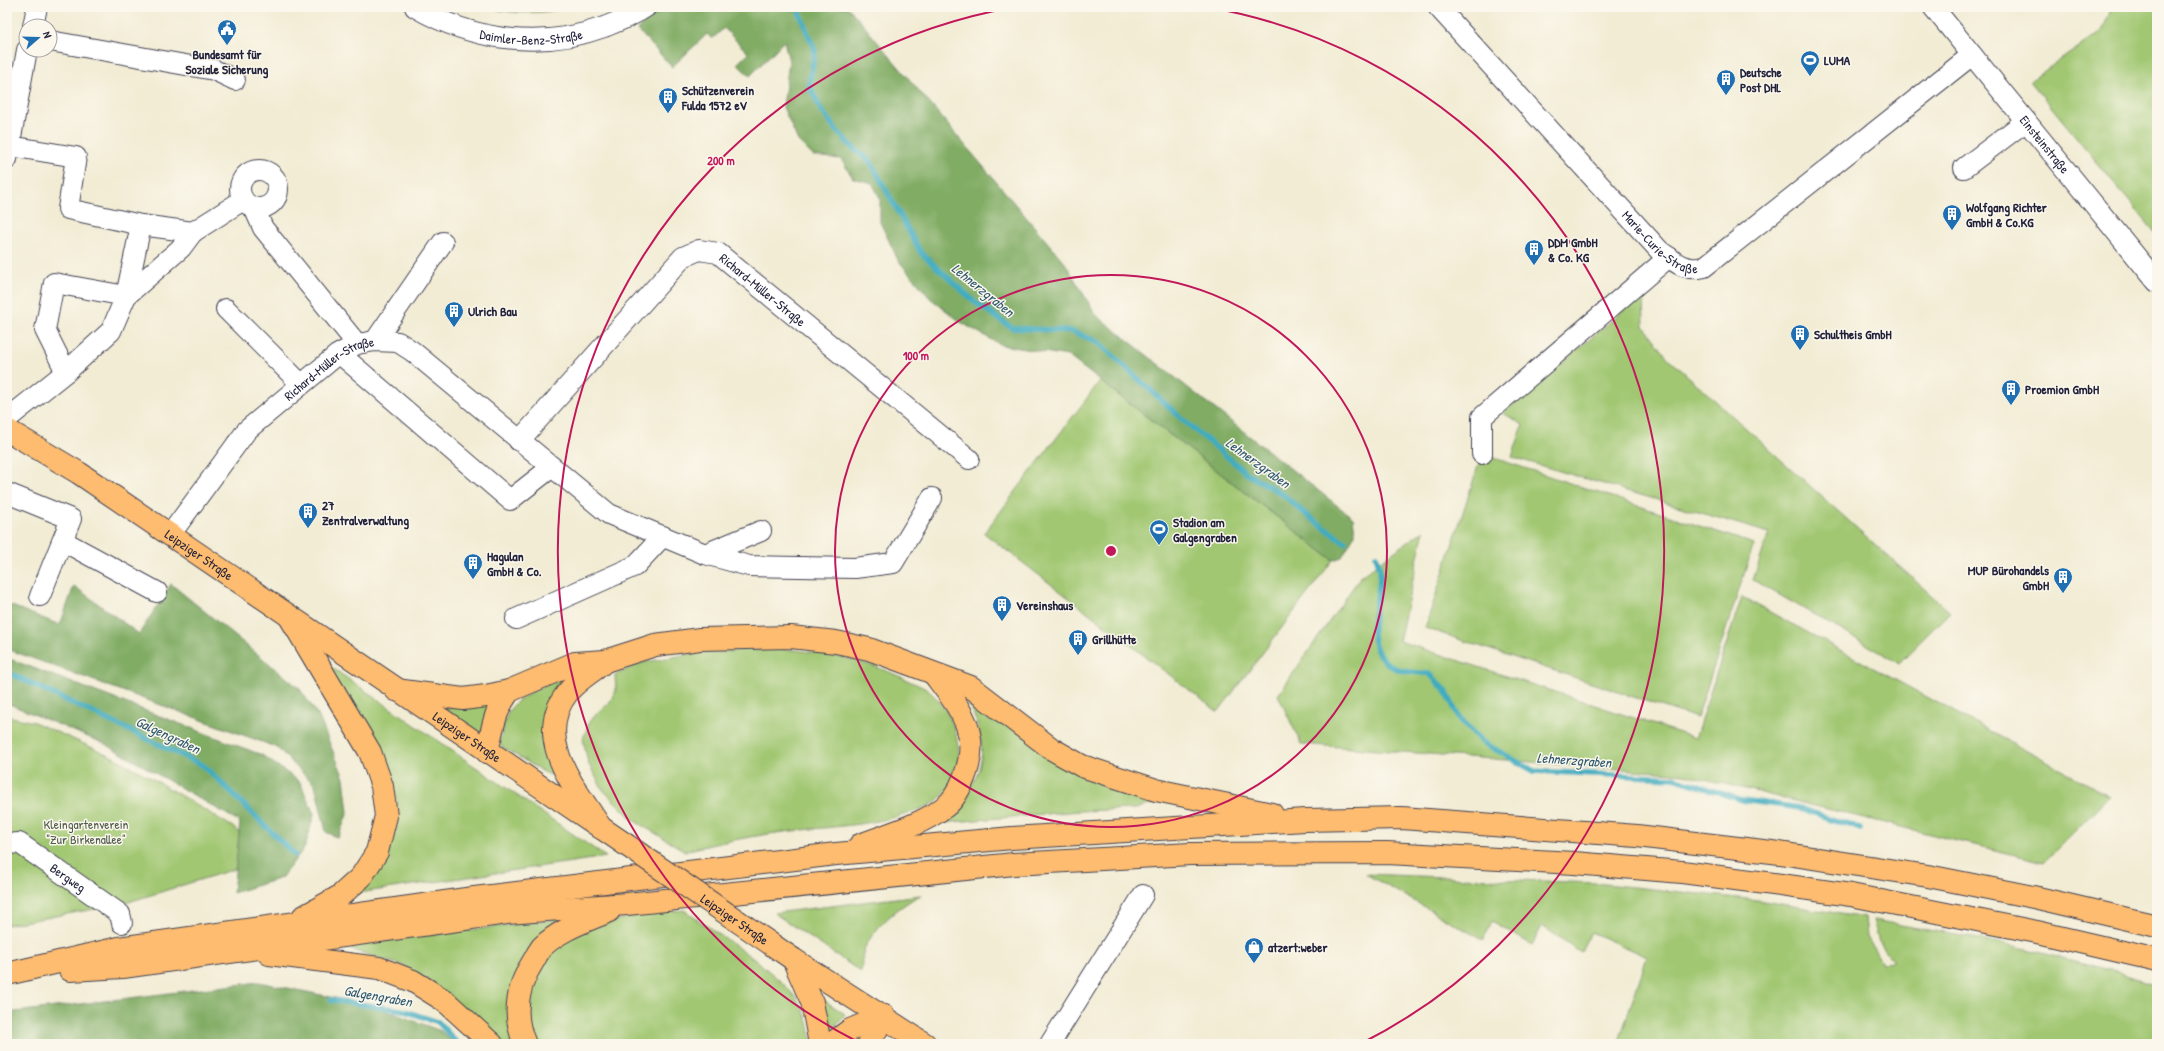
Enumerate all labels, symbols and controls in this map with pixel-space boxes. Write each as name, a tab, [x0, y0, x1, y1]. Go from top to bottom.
north arrow	[18, 18, 58, 58]
public building icon: Bundesamt für Soziale Sicherung	[216, 18, 238, 46]
street label: Daimler-Benz-Straße	[478, 25, 584, 49]
text: N	[40, 29, 55, 40]
place label: Bundesamt für Soziale Sicherung	[186, 45, 269, 79]
sports icon: LUMA	[1799, 49, 1821, 77]
place label: LUMA	[1824, 51, 1851, 69]
place label: Deutsche Post DHL	[1740, 63, 1783, 96]
building icon: Deutsche Post DHL	[1715, 68, 1737, 96]
place label: Schützenverein Fulda 1572 eV	[681, 81, 754, 114]
building icon: Schützenverein Fulda 1572 eV	[657, 86, 679, 114]
street label: Einsteinstraße	[2016, 112, 2074, 177]
text: 200 m	[707, 152, 735, 169]
place label: Wolfgang Richter GmbH & Co.KG	[1966, 198, 2048, 231]
building icon: Wolfgang Richter GmbH & Co.KG	[1941, 203, 1963, 231]
street label: Marie-Curie-Straße	[1618, 206, 1698, 277]
place label: DDM GmbH & Co. KG	[1548, 233, 1598, 266]
building icon: DDM GmbH & Co. KG	[1523, 238, 1545, 266]
street label: Richard-Müller-Straße	[716, 249, 810, 330]
water label: Lehnerzgraben	[948, 259, 1020, 322]
building icon: Ulrich Bau	[443, 300, 465, 328]
place label: Ulrich Bau	[468, 302, 518, 320]
building icon: Schultheis GmbH	[1789, 323, 1811, 351]
place label: Schultheis GmbH	[1814, 325, 1892, 343]
street label: Richard-Müller-Straße	[280, 332, 375, 405]
text: 100 m	[903, 347, 929, 364]
building icon: Proemion GmbH	[2000, 378, 2022, 406]
place label: Proemion GmbH	[2025, 380, 2099, 398]
water label: Lehnerzgraben	[1222, 433, 1295, 494]
place label: 27 Zentralverwaltung	[322, 496, 409, 530]
building icon: 27 Zentralverwaltung	[297, 501, 319, 529]
place label: Stadion am Galgengraben	[1173, 513, 1237, 547]
sports icon: Stadion am Galgengraben	[1148, 518, 1170, 546]
street label: Leipziger Straße	[161, 525, 237, 584]
centre of rings	[1104, 544, 1118, 558]
place label: Hagulan GmbH & Co.	[487, 547, 542, 580]
building icon: Hagulan GmbH & Co.	[462, 552, 484, 580]
place label: MUP Bürohandels GmbH	[1968, 561, 2049, 594]
building icon: MUP Bürohandels GmbH	[2052, 566, 2074, 594]
building icon: Vereinshaus	[991, 594, 1013, 622]
place label: Vereinshaus	[1016, 596, 1073, 614]
building icon: Grillhütte	[1067, 628, 1089, 656]
place label: Grillhütte	[1092, 630, 1137, 648]
street label: Leipziger Straße	[429, 707, 505, 766]
water label: Galgengraben	[133, 711, 205, 759]
water label: Lehnerzgraben	[1536, 747, 1614, 773]
park label: Kleingartenverein "Zur Birkenallee"	[44, 815, 129, 848]
street label: Bergweg	[47, 859, 90, 896]
street label: Leipziger Straße	[697, 889, 772, 949]
shop icon: atzert:weber	[1243, 936, 1265, 964]
place label: atzert:weber	[1268, 938, 1329, 956]
water label: Galgengraben	[342, 980, 415, 1012]

